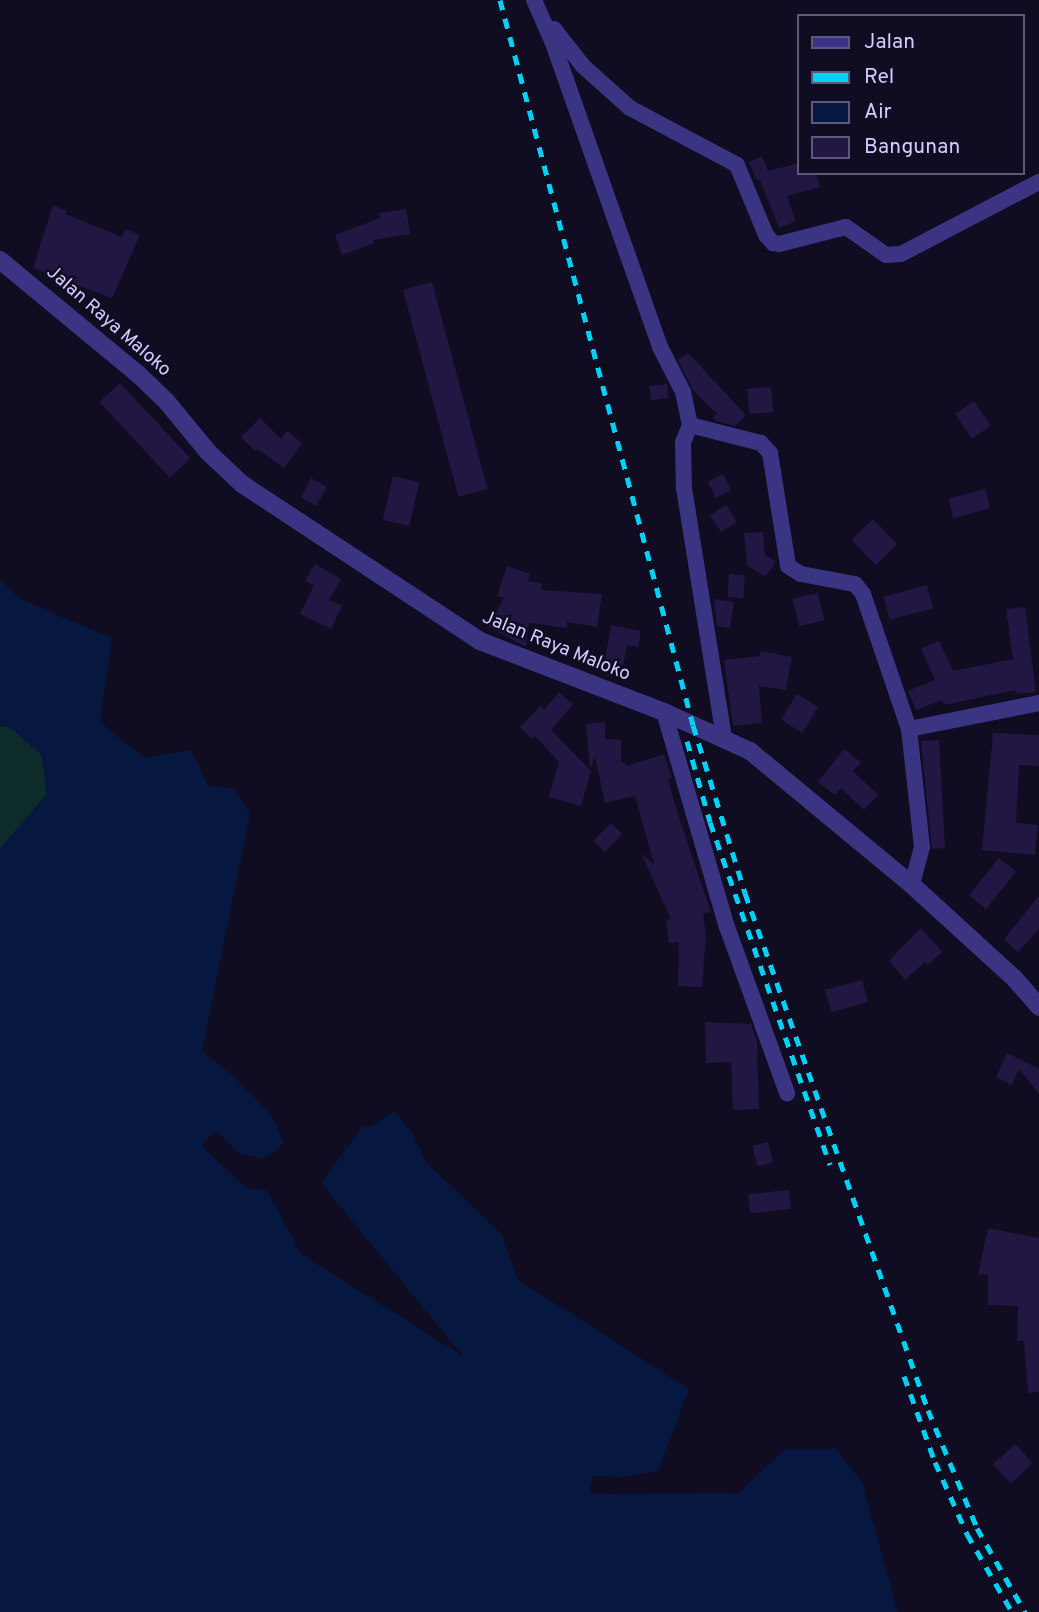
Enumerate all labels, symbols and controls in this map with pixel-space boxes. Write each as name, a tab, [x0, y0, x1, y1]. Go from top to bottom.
legend	[797, 14, 1025, 175]
text: Jalan	[864, 29, 915, 56]
text: Rel	[864, 64, 894, 91]
text: Air	[864, 99, 892, 126]
text: Bangunan	[864, 134, 960, 161]
street label: Jalan Raya Maloko	[41, 262, 175, 382]
street label: Jalan Raya Maloko	[479, 607, 633, 687]

